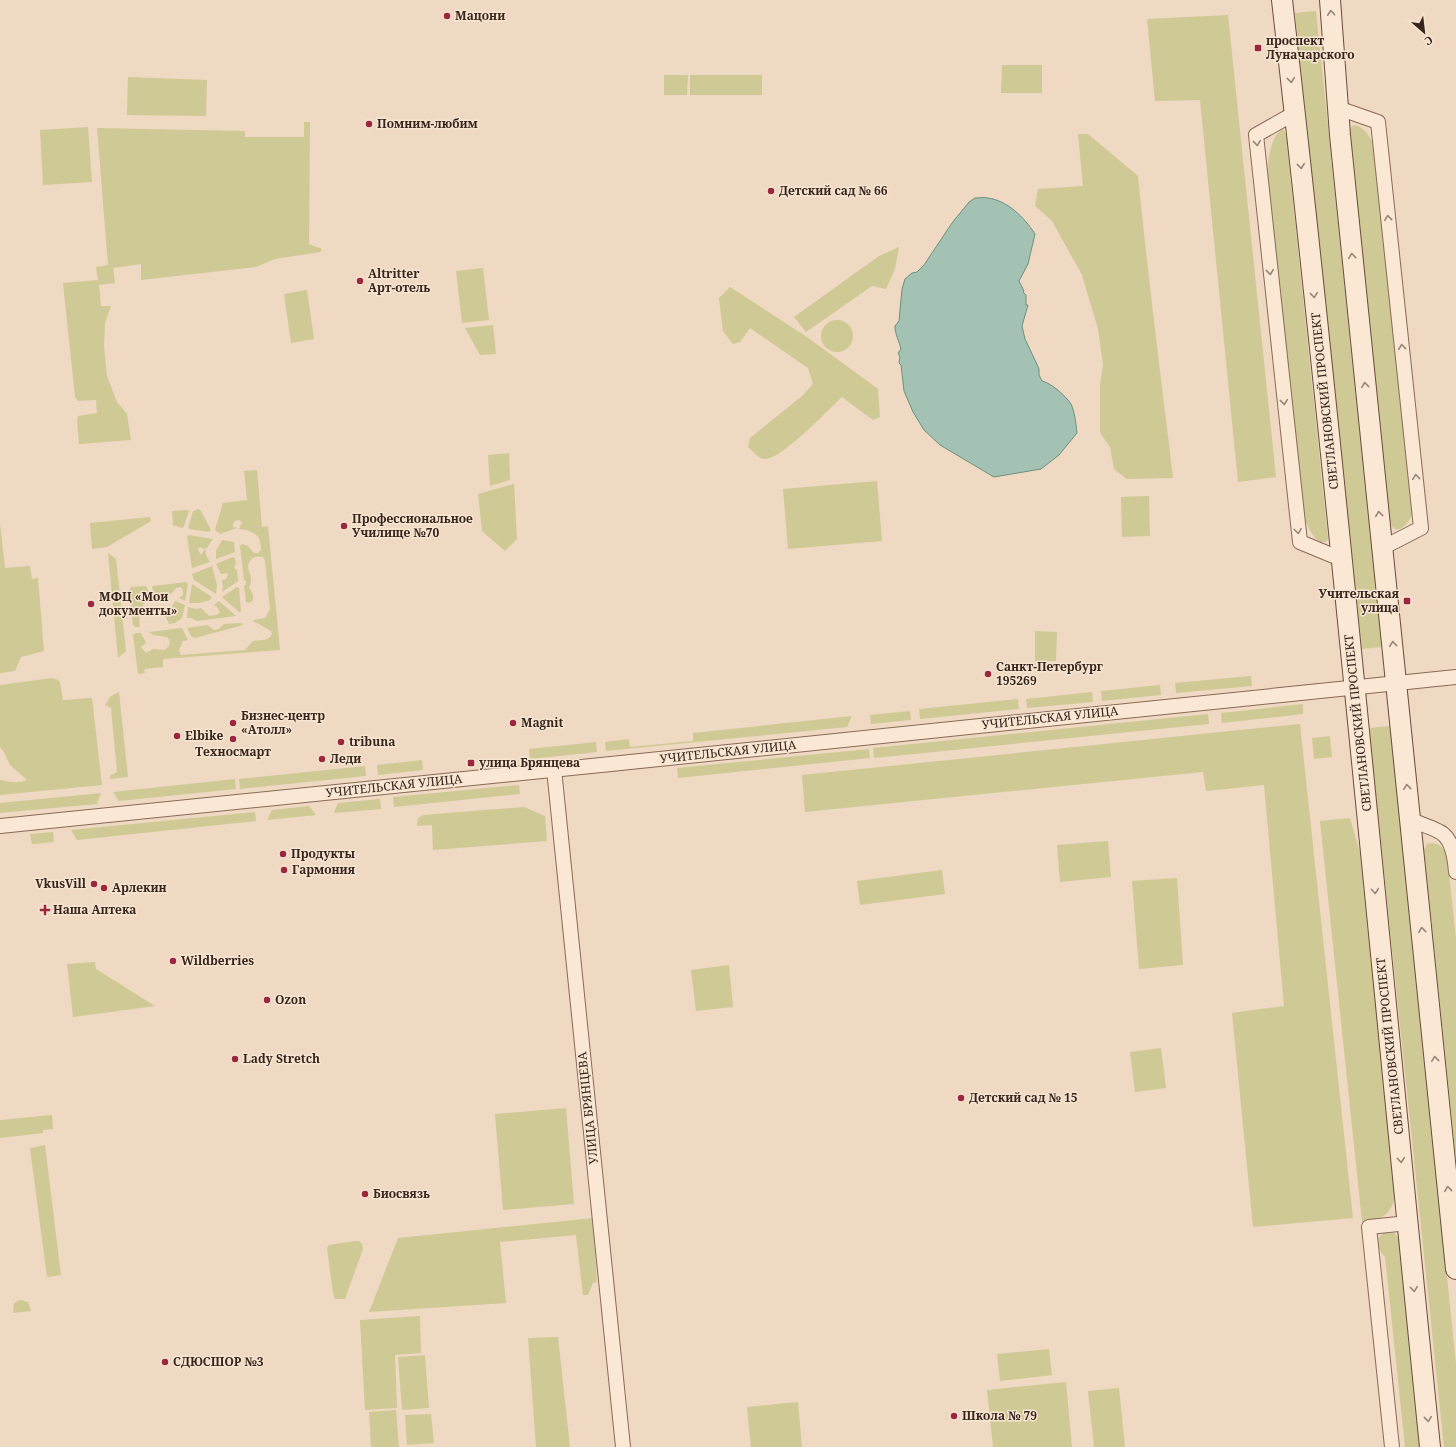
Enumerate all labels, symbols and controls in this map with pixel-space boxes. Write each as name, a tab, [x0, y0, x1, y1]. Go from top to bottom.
place label: Мацони	[455, 7, 505, 24]
one-way arrow	[1327, 10, 1336, 16]
marker: Мацони	[442, 11, 452, 21]
north arrow	[1404, 12, 1444, 52]
place label: проспект Луначарского	[1266, 32, 1355, 63]
text: С	[1422, 33, 1436, 50]
marker: проспект Луначарского	[1253, 43, 1263, 53]
one-way arrow	[1286, 77, 1295, 84]
place label: Помним-любим	[377, 115, 479, 132]
marker: Помним-любим	[364, 119, 374, 129]
one-way arrow	[1252, 140, 1261, 146]
one-way arrow	[1296, 163, 1305, 169]
place label: Детский сад № 66	[779, 182, 888, 199]
marker: Детский сад № 66	[766, 186, 776, 196]
one-way arrow	[1384, 215, 1393, 221]
one-way arrow	[1348, 253, 1357, 259]
place label: Altritter Арт-отель	[368, 265, 430, 296]
one-way arrow	[1266, 269, 1275, 275]
marker: Altritter Арт-отель	[355, 276, 365, 286]
one-way arrow	[1309, 292, 1318, 298]
street label: СВЕТЛАНОВСКИЙ ПРОСПЕКТ	[1307, 311, 1342, 490]
one-way arrow	[1398, 344, 1407, 350]
one-way arrow	[1361, 382, 1370, 388]
one-way arrow	[1279, 399, 1288, 405]
one-way arrow	[1412, 474, 1421, 480]
place label: Профессиональное Училище №70	[352, 510, 473, 541]
one-way arrow	[1375, 511, 1384, 517]
marker: Профессиональное Училище №70	[339, 521, 349, 531]
one-way arrow	[1293, 528, 1302, 534]
place label: Учительская улица	[1319, 585, 1400, 616]
place label: МФЦ «Мои документы»	[99, 588, 177, 619]
marker: Учительская улица	[1402, 596, 1412, 606]
marker: МФЦ «Мои документы»	[86, 599, 96, 609]
street label: СВЕТЛАНОВСКИЙ ПРОСПЕКТ	[1340, 633, 1375, 812]
one-way arrow	[1388, 641, 1397, 647]
place label: Санкт-Петербург 195269	[996, 658, 1103, 689]
marker: Санкт-Петербург 195269	[983, 669, 993, 679]
street label: УЧИТЕЛЬСКАЯ УЛИЦА	[981, 702, 1120, 733]
place label: Бизнес-центр «Атолл»	[241, 707, 325, 738]
place label: Magnit	[521, 714, 564, 731]
marker: Бизнес-центр «Атолл»	[228, 718, 238, 728]
marker: Magnit	[508, 718, 518, 728]
place label: Elbike	[185, 727, 223, 744]
marker: Elbike	[172, 731, 182, 741]
place label: tribuna	[349, 733, 395, 750]
marker: Техносмарт	[228, 734, 238, 744]
street label: УЧИТЕЛЬСКАЯ УЛИЦА	[659, 736, 798, 767]
marker: tribuna	[336, 737, 346, 747]
place label: Техносмарт	[195, 743, 271, 760]
place label: Леди	[330, 750, 361, 767]
marker: Леди	[317, 754, 327, 764]
place label: улица Брянцева	[479, 754, 580, 771]
marker: улица Брянцева	[466, 758, 476, 768]
street label: УЧИТЕЛЬСКАЯ УЛИЦА	[325, 770, 464, 801]
one-way arrow	[1403, 784, 1412, 790]
place label: Продукты	[291, 845, 356, 862]
marker: Продукты	[278, 849, 288, 859]
place label: Гармония	[292, 861, 356, 878]
marker: Гармония	[279, 865, 289, 875]
place label: VkusVill	[35, 875, 87, 892]
marker: VkusVill	[89, 879, 99, 889]
place label: Арлекин	[112, 879, 167, 896]
marker: Арлекин	[99, 883, 109, 893]
one-way arrow	[1370, 888, 1379, 894]
place label: Наша Аптека	[53, 901, 136, 918]
marker: Наша Аптека	[40, 905, 50, 915]
one-way arrow	[1418, 927, 1427, 933]
place label: Wildberries	[181, 952, 254, 969]
marker: Wildberries	[168, 956, 178, 966]
street label: СВЕТЛАНОВСКИЙ ПРОСПЕКТ	[1372, 956, 1407, 1135]
place label: Ozon	[275, 991, 306, 1008]
marker: Ozon	[262, 995, 272, 1005]
place label: Lady Stretch	[243, 1050, 320, 1067]
street label: УЛИЦА БРЯНЦЕВА	[573, 1050, 602, 1165]
marker: Lady Stretch	[230, 1054, 240, 1064]
one-way arrow	[1431, 1056, 1440, 1063]
place label: Детский сад № 15	[969, 1089, 1078, 1106]
marker: Детский сад № 15	[956, 1093, 966, 1103]
one-way arrow	[1396, 1157, 1405, 1163]
place label: Биосвязь	[373, 1185, 430, 1202]
one-way arrow	[1444, 1186, 1453, 1192]
marker: Биосвязь	[360, 1189, 370, 1199]
one-way arrow	[1410, 1286, 1419, 1292]
place label: СДЮСШОР №3	[173, 1353, 264, 1370]
marker: СДЮСШОР №3	[160, 1357, 170, 1367]
place label: Школа № 79	[962, 1407, 1037, 1424]
marker: Школа № 79	[949, 1411, 959, 1421]
one-way arrow	[1423, 1416, 1432, 1422]

